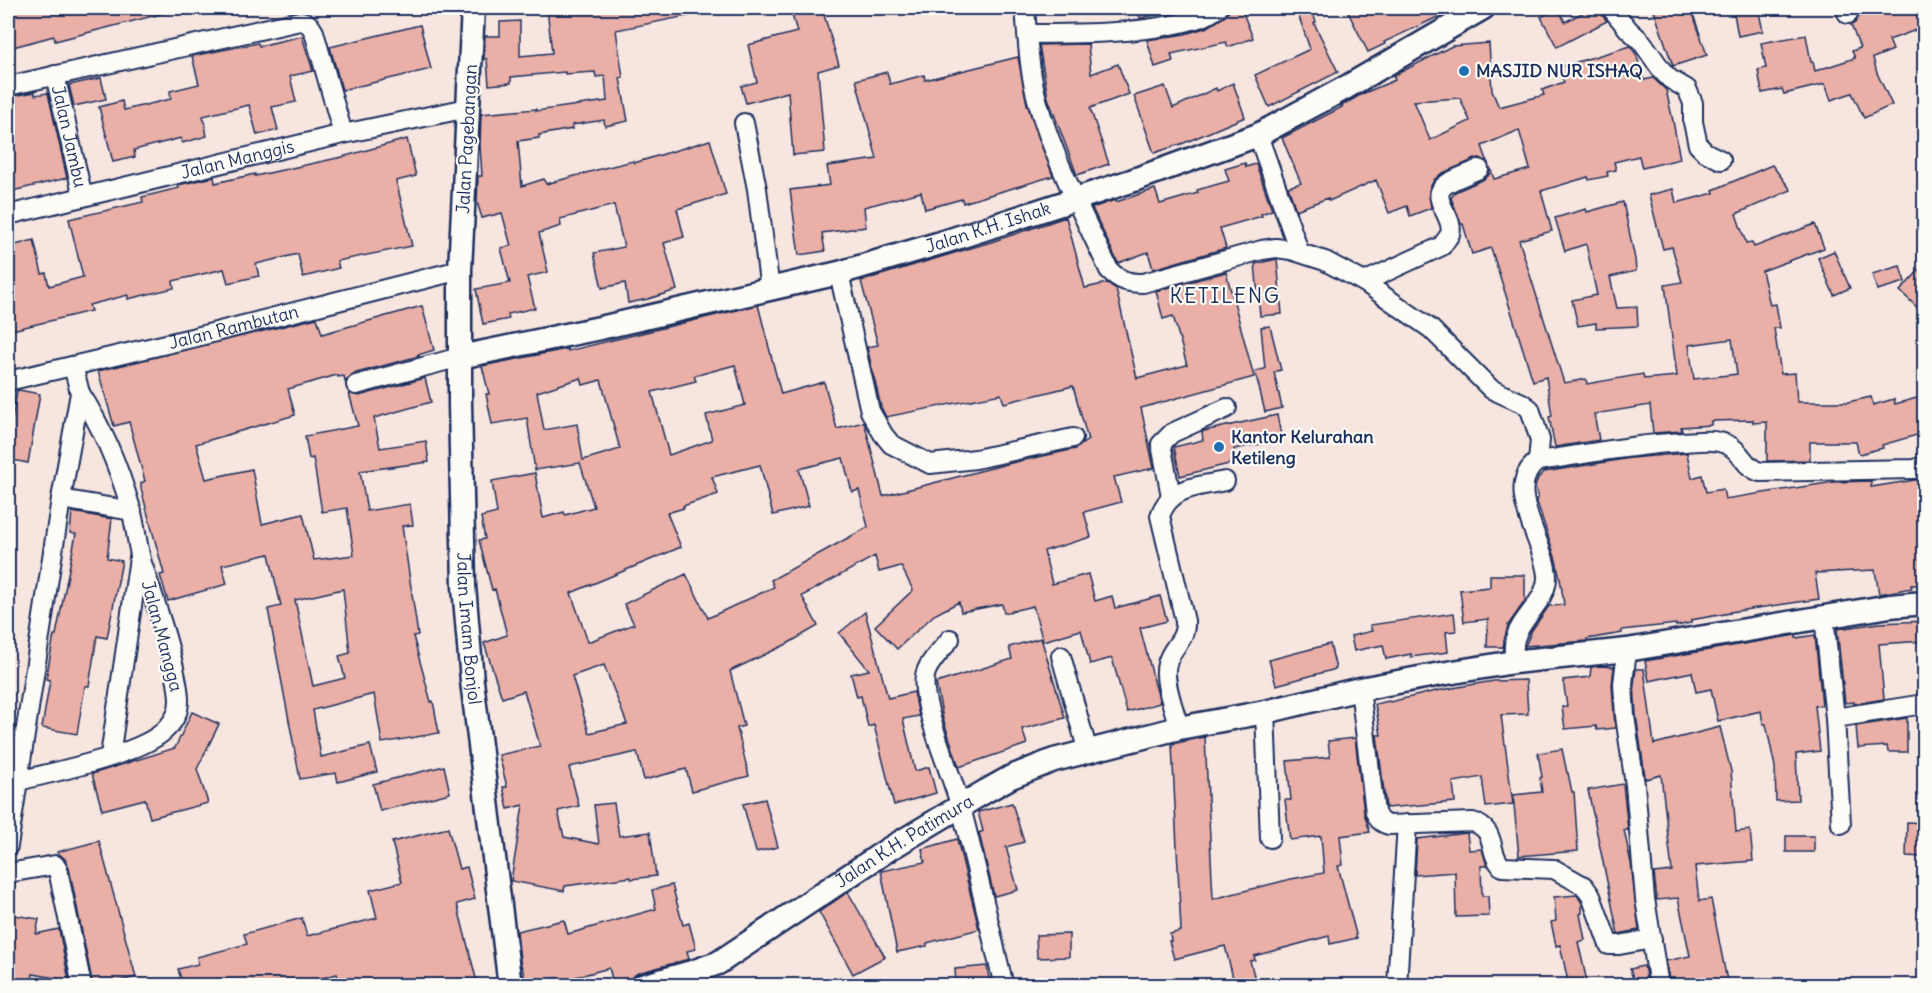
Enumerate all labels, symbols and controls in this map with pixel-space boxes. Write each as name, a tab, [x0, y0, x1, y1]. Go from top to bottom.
place label: MASJID NUR ISHAQ	[1476, 59, 1643, 82]
street label: Jalan Pagebangan	[451, 63, 482, 215]
marker: MASJID NUR ISHAQ	[1457, 64, 1471, 78]
street label: Jalan Jambu	[47, 83, 92, 190]
street label: Jalan Manggis	[178, 134, 296, 184]
street label: Jalan K.H. Ishak	[923, 196, 1053, 258]
district label: KETILENG	[1170, 282, 1280, 309]
street label: Jalan Rambutan	[166, 299, 301, 354]
place label: Kantor Kelurahan Ketileng	[1231, 425, 1374, 469]
marker: Kantor Kelurahan Ketileng	[1212, 440, 1226, 454]
street label: Jalan Imam Bonjol	[452, 552, 487, 706]
street label: Jalan Mangga	[137, 578, 188, 694]
street label: Jalan K.H. Patimura	[830, 789, 977, 893]

